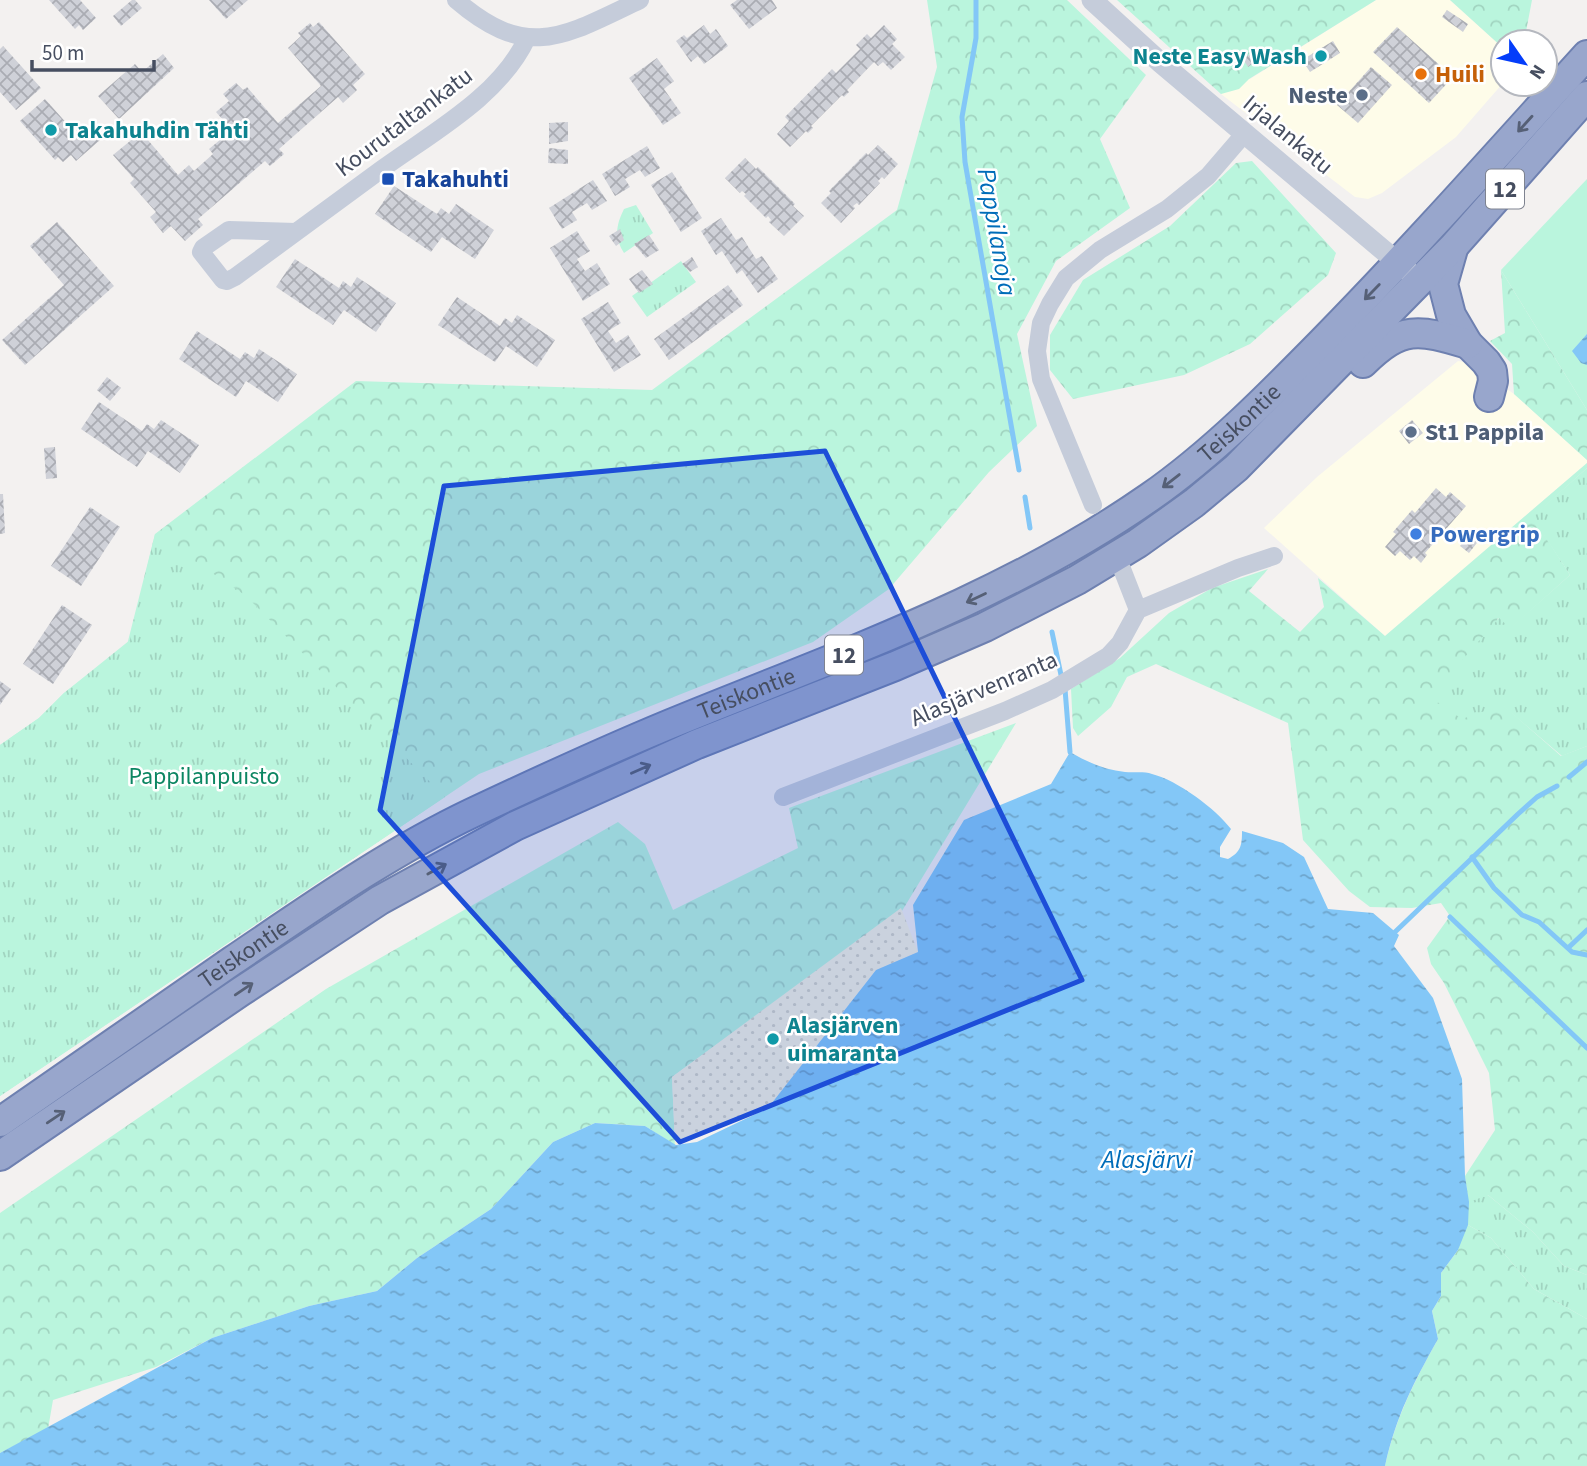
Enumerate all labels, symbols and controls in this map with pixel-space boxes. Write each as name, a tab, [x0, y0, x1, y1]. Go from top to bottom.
scale bar	[32, 28, 154, 72]
north arrow	[1489, 28, 1559, 98]
text: 50 m	[42, 38, 84, 68]
place label: Neste Easy Wash	[1133, 39, 1307, 74]
marker: Neste Easy Wash	[1313, 48, 1329, 64]
place label: Huili	[1435, 57, 1485, 92]
street label: Kourutaltankatu	[328, 59, 480, 185]
text: N	[1522, 59, 1552, 84]
marker: Huili	[1413, 66, 1429, 82]
place label: Neste	[1288, 78, 1348, 113]
street label: Irjalankatu	[1235, 87, 1341, 183]
marker: Neste	[1354, 87, 1370, 103]
place label: Takahuhdin Tähti	[65, 113, 249, 148]
one-way arrow	[1517, 115, 1533, 133]
marker: Takahuhdin Tähti	[43, 122, 59, 138]
place label: Takahuhti	[402, 162, 509, 197]
water label: Pappilanoja	[968, 165, 1026, 299]
road number: 12	[1486, 170, 1524, 208]
marker: Takahuhti	[380, 171, 396, 187]
one-way arrow	[1363, 283, 1380, 300]
street label: Teiskontie	[1190, 375, 1289, 471]
place label: St1 Pappila	[1425, 415, 1544, 450]
marker: St1 Pappila	[1403, 424, 1419, 440]
one-way arrow	[1162, 474, 1181, 489]
place label: Powergrip	[1430, 517, 1540, 552]
marker: Powergrip	[1408, 526, 1424, 542]
one-way arrow	[966, 591, 987, 605]
road number: 12	[825, 636, 863, 674]
street label: Alasjärvenranta	[905, 642, 1063, 736]
street label: Teiskontie	[692, 658, 801, 729]
park label: Pappilanpuisto	[128, 759, 280, 794]
one-way arrow	[630, 762, 651, 775]
one-way arrow	[426, 861, 446, 875]
street label: Teiskontie	[191, 910, 296, 997]
one-way arrow	[234, 982, 253, 996]
place label: Alasjärven uimaranta	[786, 1008, 898, 1071]
marker: Alasjärven uimaranta	[765, 1031, 781, 1047]
one-way arrow	[46, 1110, 65, 1124]
water label: Alasjärvi	[1099, 1141, 1193, 1178]

